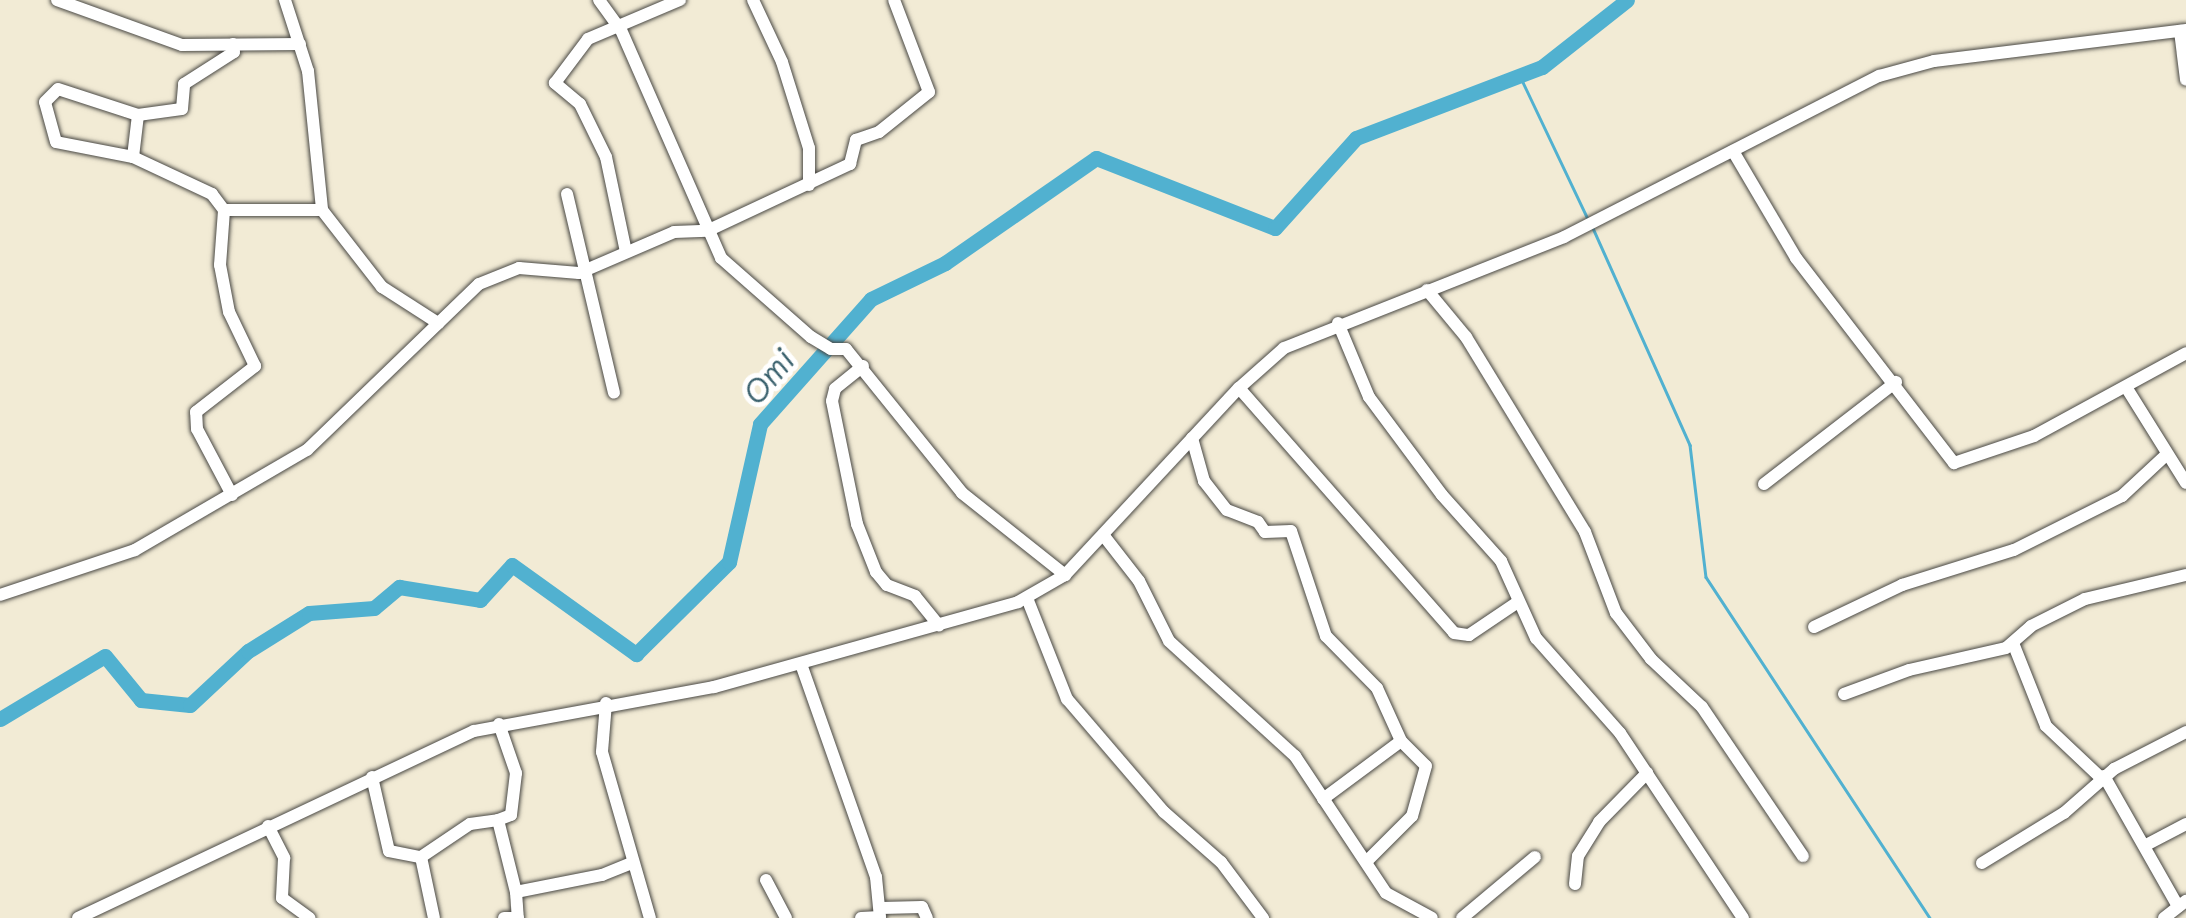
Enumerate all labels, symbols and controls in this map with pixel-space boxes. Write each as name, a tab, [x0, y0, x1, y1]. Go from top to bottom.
water label: Omi	[734, 340, 802, 412]

